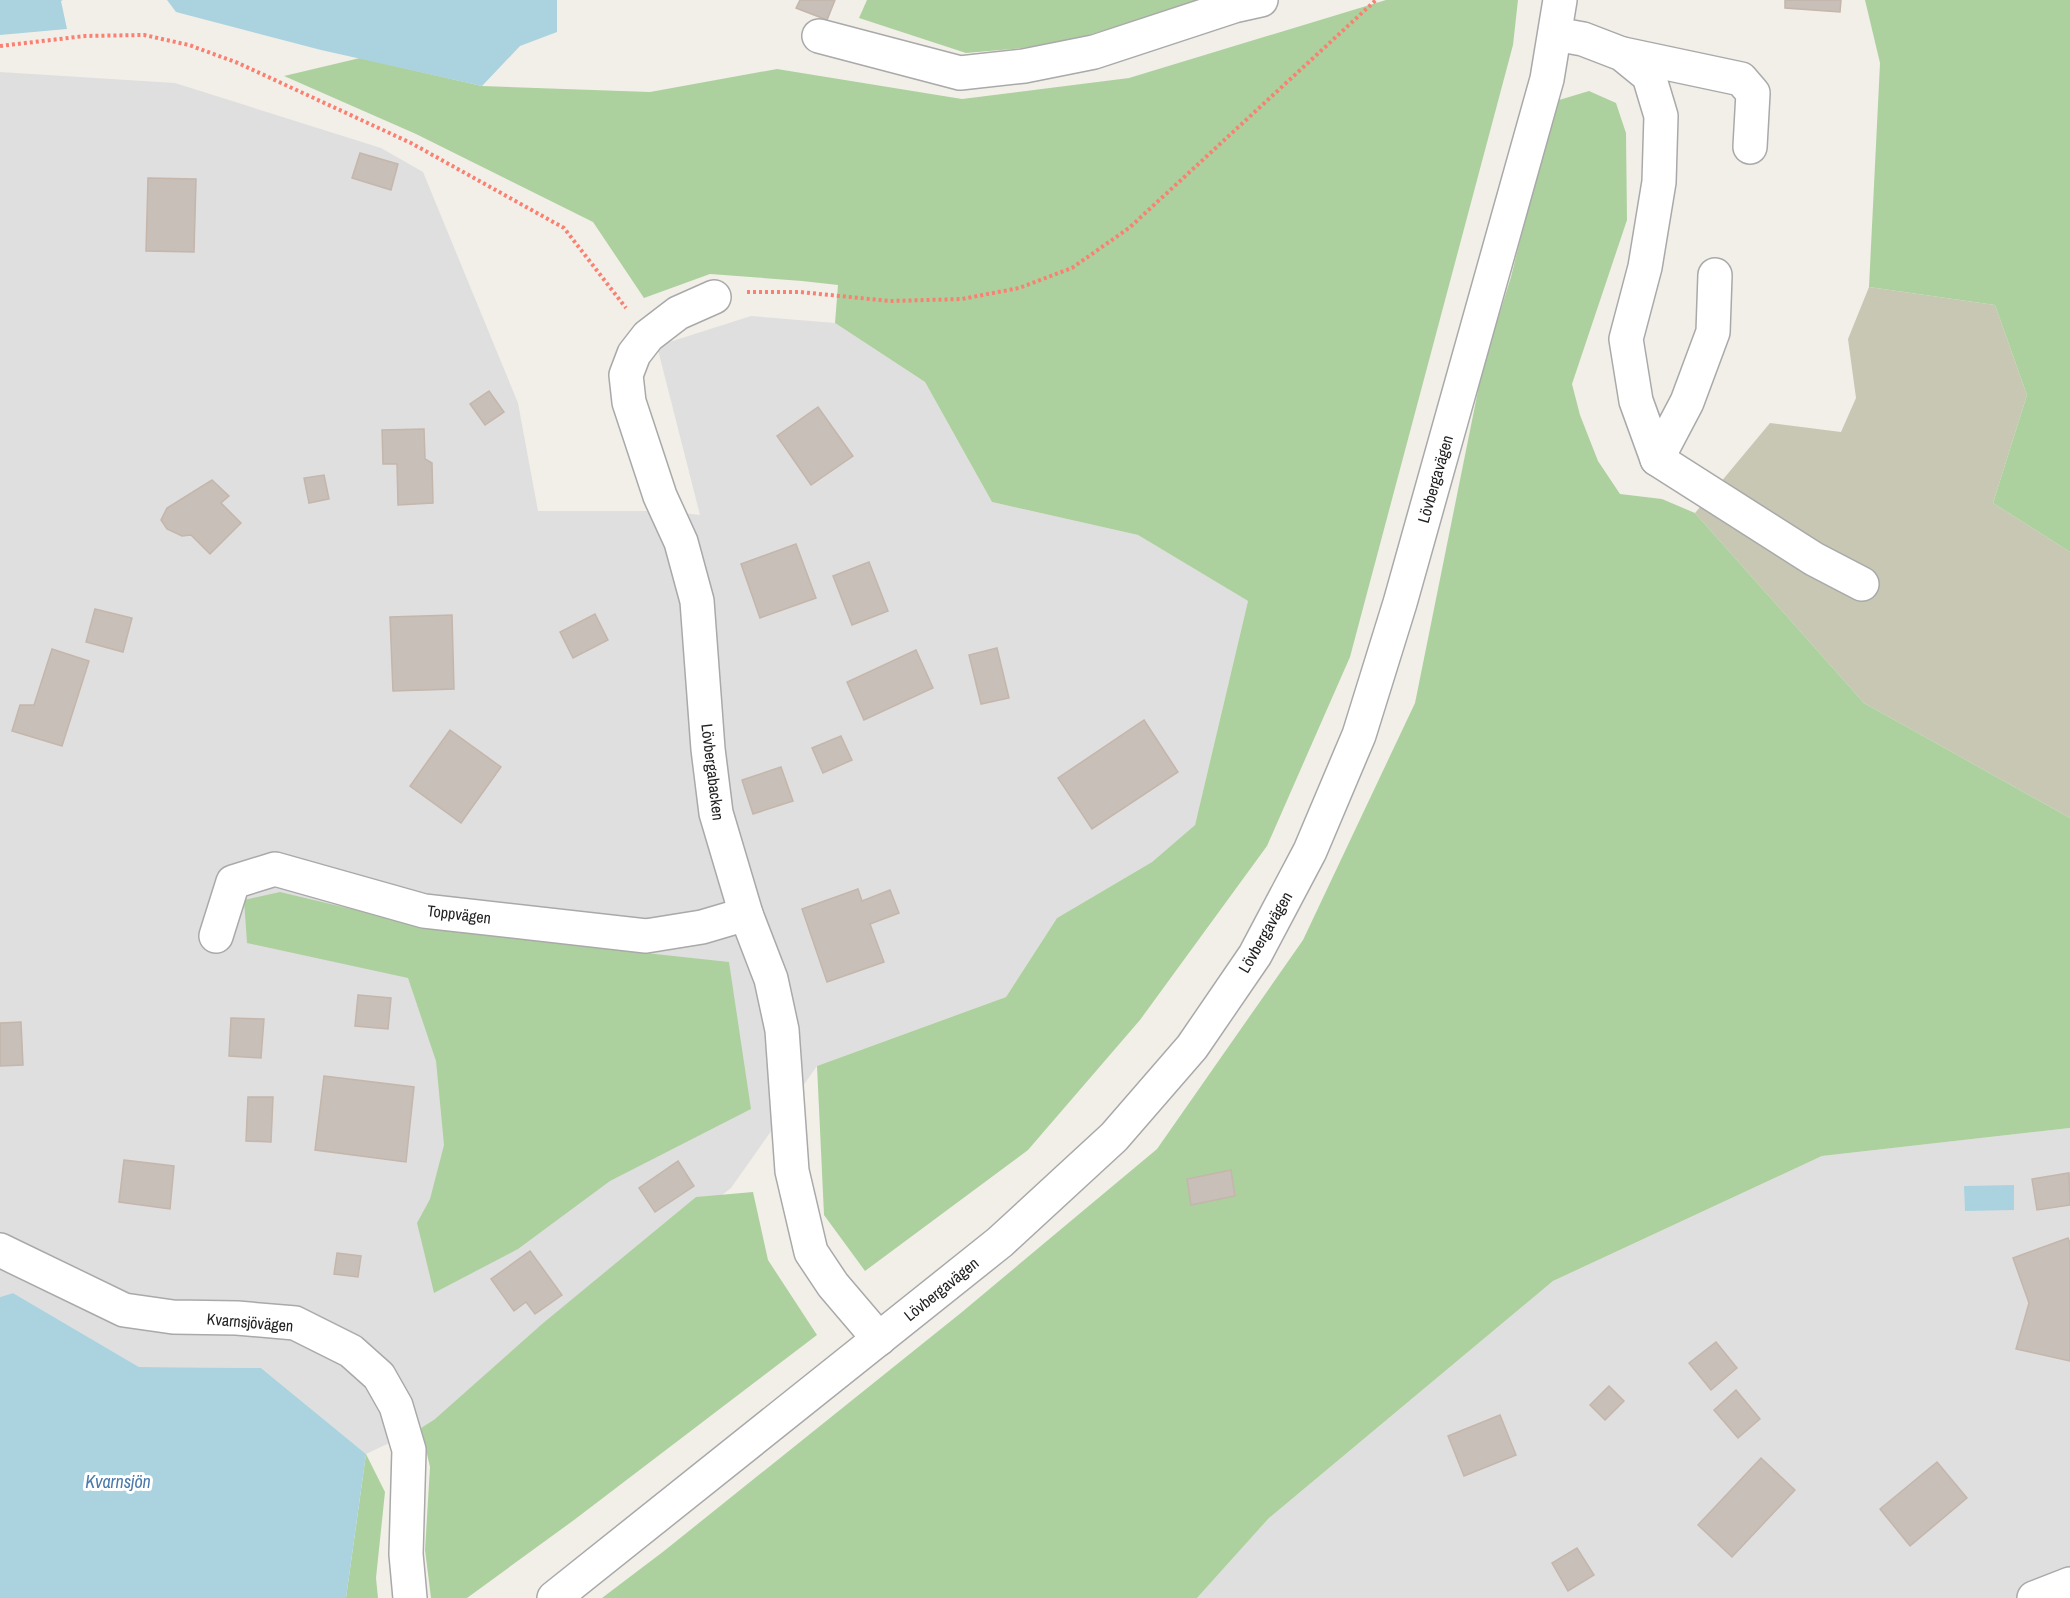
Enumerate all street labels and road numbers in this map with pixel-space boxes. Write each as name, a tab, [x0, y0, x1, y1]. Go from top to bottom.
street label: Lövbergavägen	[1412, 432, 1458, 526]
street label: Lövbergabacken	[696, 723, 730, 821]
street label: Lövbergavägen	[1233, 887, 1297, 977]
street label: Toppvägen	[426, 899, 492, 929]
street label: Lövbergavägen	[899, 1252, 983, 1326]
street label: Kvarnsjövägen	[206, 1307, 294, 1337]

